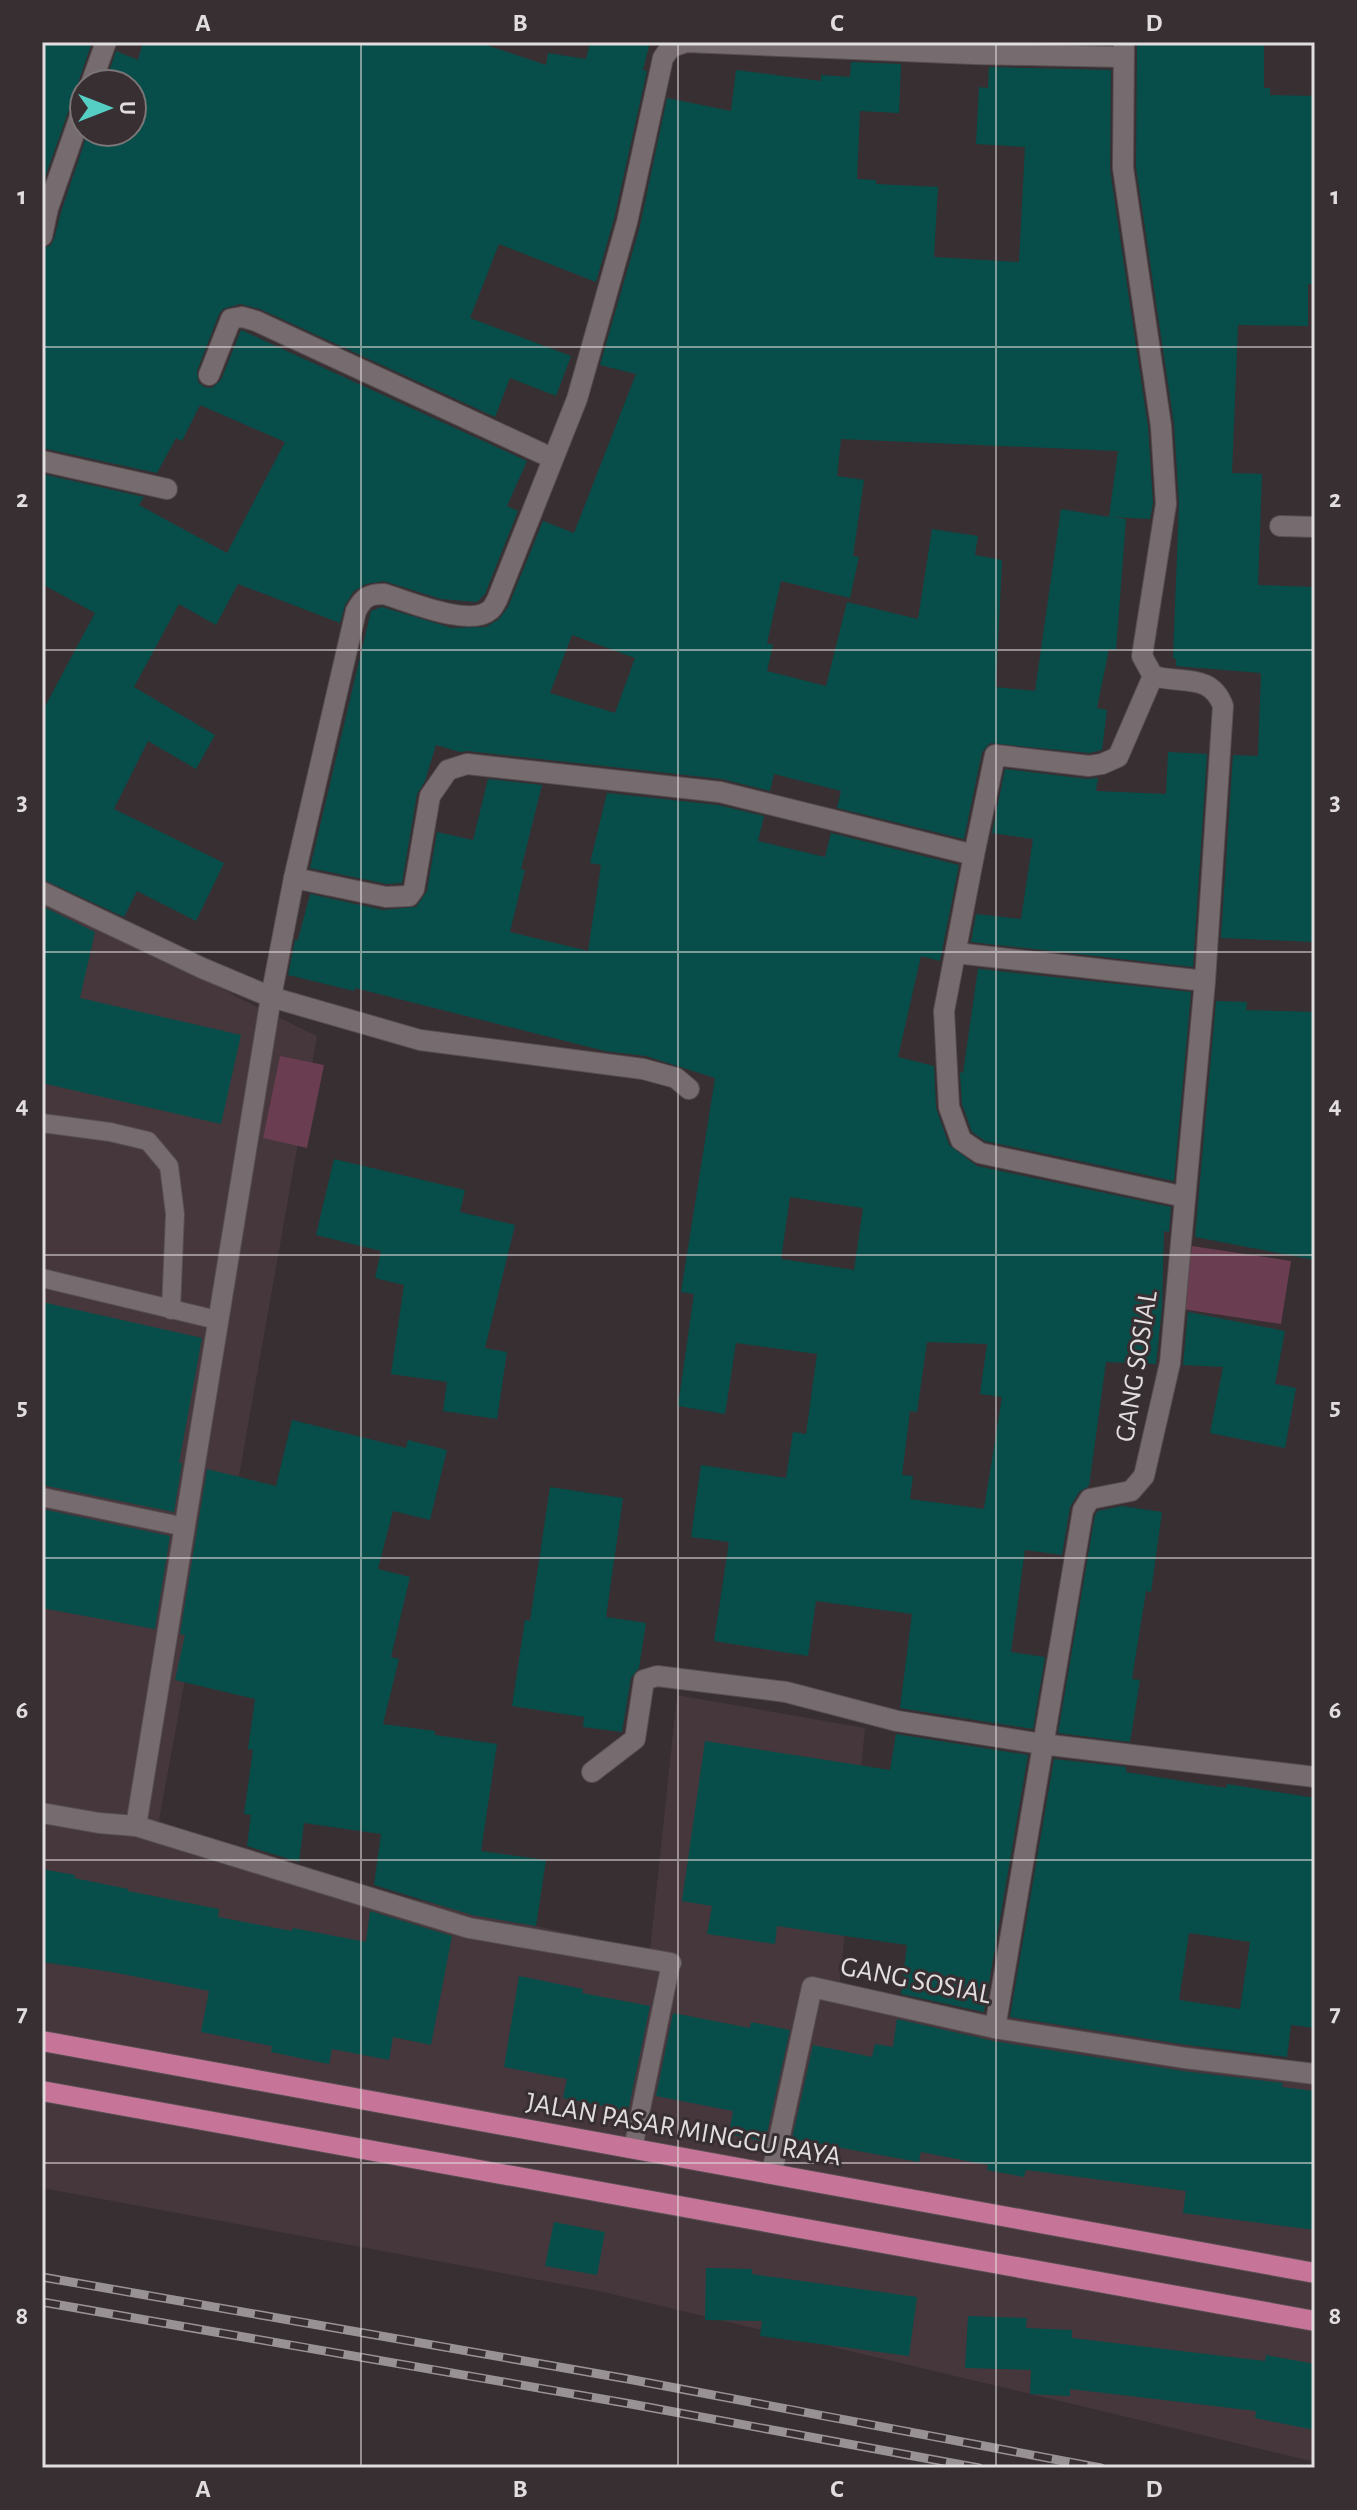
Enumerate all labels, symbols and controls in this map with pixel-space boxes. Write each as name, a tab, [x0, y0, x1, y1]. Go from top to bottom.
text: A	[195, 10, 211, 36]
text: B	[512, 10, 528, 36]
text: C	[830, 10, 844, 36]
text: D	[1145, 10, 1163, 36]
north arrow	[68, 68, 148, 148]
text: U	[116, 101, 138, 115]
text: 1	[17, 183, 27, 209]
text: 1	[1330, 183, 1340, 209]
text: 2	[16, 486, 28, 512]
text: 2	[1329, 486, 1341, 512]
text: 3	[16, 789, 28, 815]
text: 3	[1329, 789, 1341, 815]
text: 4	[15, 1092, 29, 1118]
text: 4	[1328, 1092, 1342, 1118]
street label: GANG SOSIAL	[1111, 1288, 1163, 1444]
text: 5	[16, 1394, 28, 1420]
text: 5	[1329, 1394, 1341, 1420]
text: 6	[16, 1697, 28, 1723]
text: 6	[1329, 1697, 1341, 1723]
street label: GANG SOSIAL	[838, 1953, 994, 2009]
text: 7	[16, 2000, 28, 2026]
text: 7	[1329, 2000, 1341, 2026]
street label: JALAN PASAR MINGGU RAYA	[524, 2088, 843, 2171]
text: 8	[16, 2303, 28, 2329]
text: 8	[1329, 2303, 1341, 2329]
text: A	[195, 2476, 211, 2502]
text: B	[512, 2476, 528, 2502]
text: C	[830, 2476, 844, 2502]
text: D	[1145, 2476, 1163, 2502]

